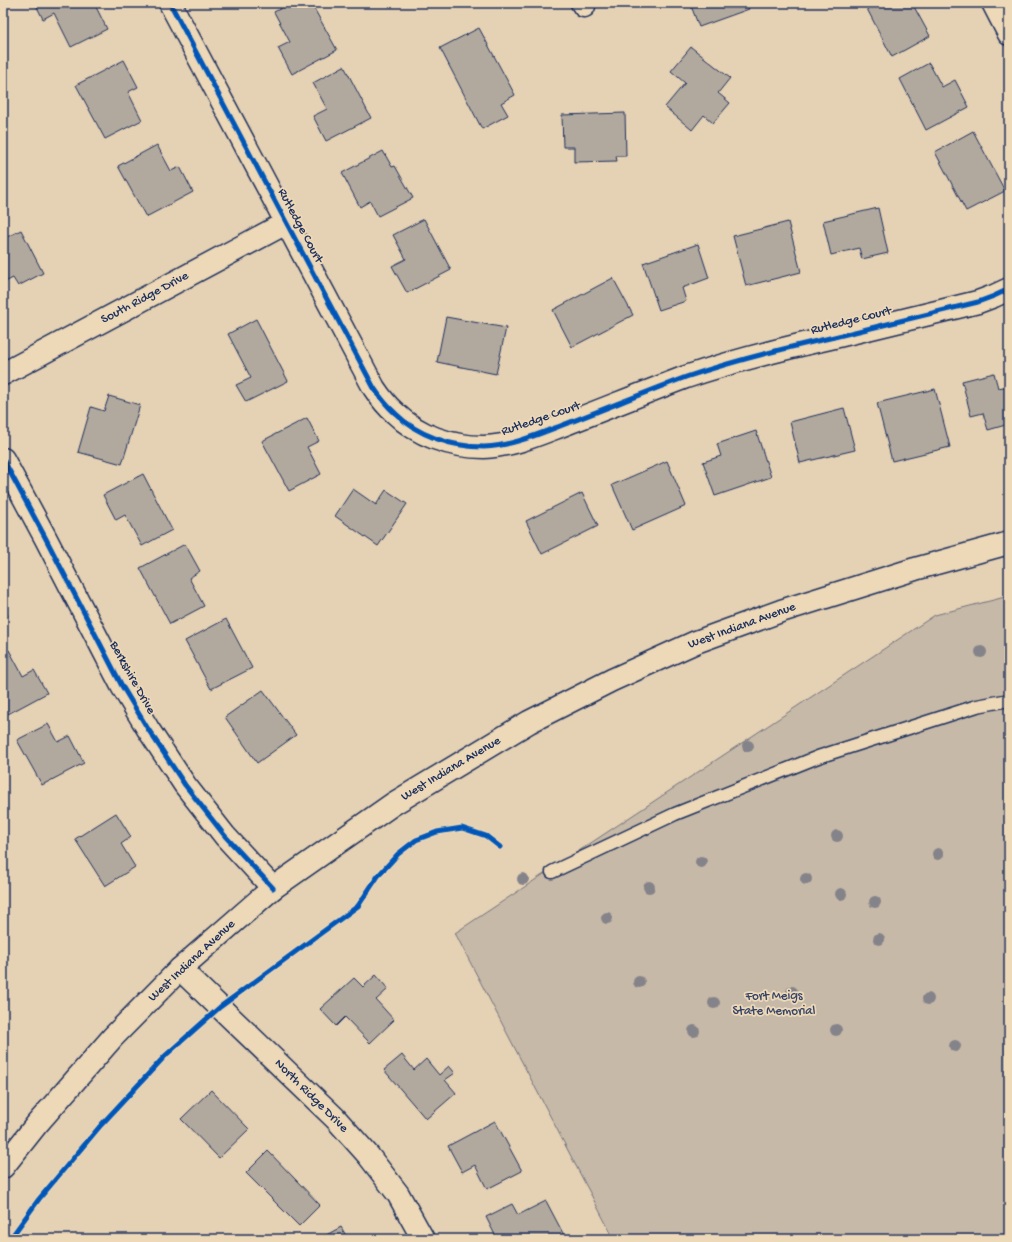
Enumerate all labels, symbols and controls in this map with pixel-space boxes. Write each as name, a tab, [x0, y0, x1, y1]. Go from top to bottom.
street label: Rutledge Court	[274, 186, 327, 267]
street label: South Ridge Drive	[99, 268, 192, 327]
street label: Rutledge Court	[809, 303, 894, 338]
street label: Rutledge Court	[500, 398, 584, 440]
street label: West Indiana Avenue	[686, 599, 798, 652]
street label: Berkshire Drive	[105, 638, 158, 717]
street label: West Indiana Avenue	[399, 733, 504, 805]
street label: West Indiana Avenue	[145, 917, 239, 1005]
park label: Fort Meigs State Memorial	[733, 989, 816, 1019]
street label: North Ridge Drive	[271, 1056, 351, 1136]

